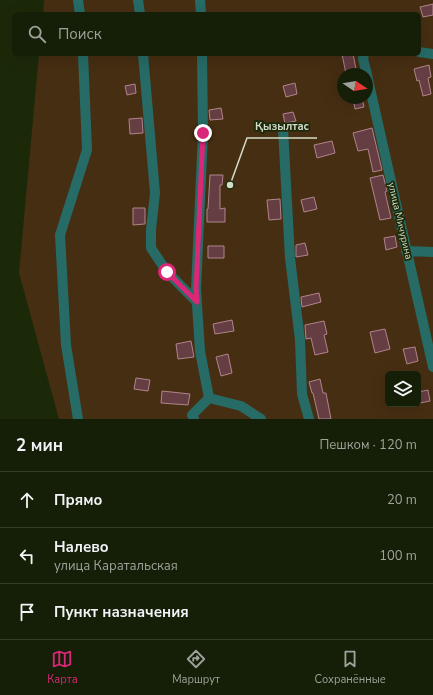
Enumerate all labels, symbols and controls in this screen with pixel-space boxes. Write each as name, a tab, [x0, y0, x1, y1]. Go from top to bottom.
search box	[12, 12, 421, 56]
icon: search	[26, 23, 48, 45]
text: Поиск	[58, 24, 102, 44]
north arrow	[337, 68, 373, 104]
callout: Қызылтас	[247, 115, 317, 138]
text: Қызылтас	[255, 119, 310, 134]
route end	[194, 124, 212, 142]
street label: улица Мичурина	[384, 181, 416, 261]
route start	[158, 263, 176, 281]
map controls	[385, 371, 421, 407]
button: layers	[385, 371, 421, 407]
text: 2 мин	[16, 434, 63, 457]
text: Пешком · 120 m	[319, 436, 417, 454]
icon: ahead	[16, 489, 38, 511]
text: Прямо	[54, 490, 102, 510]
text: 20 m	[387, 491, 417, 509]
text: Налево	[54, 537, 109, 557]
icon: left	[16, 545, 38, 567]
text: 100 m	[379, 547, 417, 565]
text: улица Каратальская	[54, 557, 178, 575]
icon: arrive	[16, 601, 38, 623]
text: Пункт назначения	[54, 602, 189, 622]
tab: Карта	[47, 648, 78, 687]
tab: Маршрут	[172, 648, 220, 687]
tab: Сохранённые	[315, 648, 386, 687]

